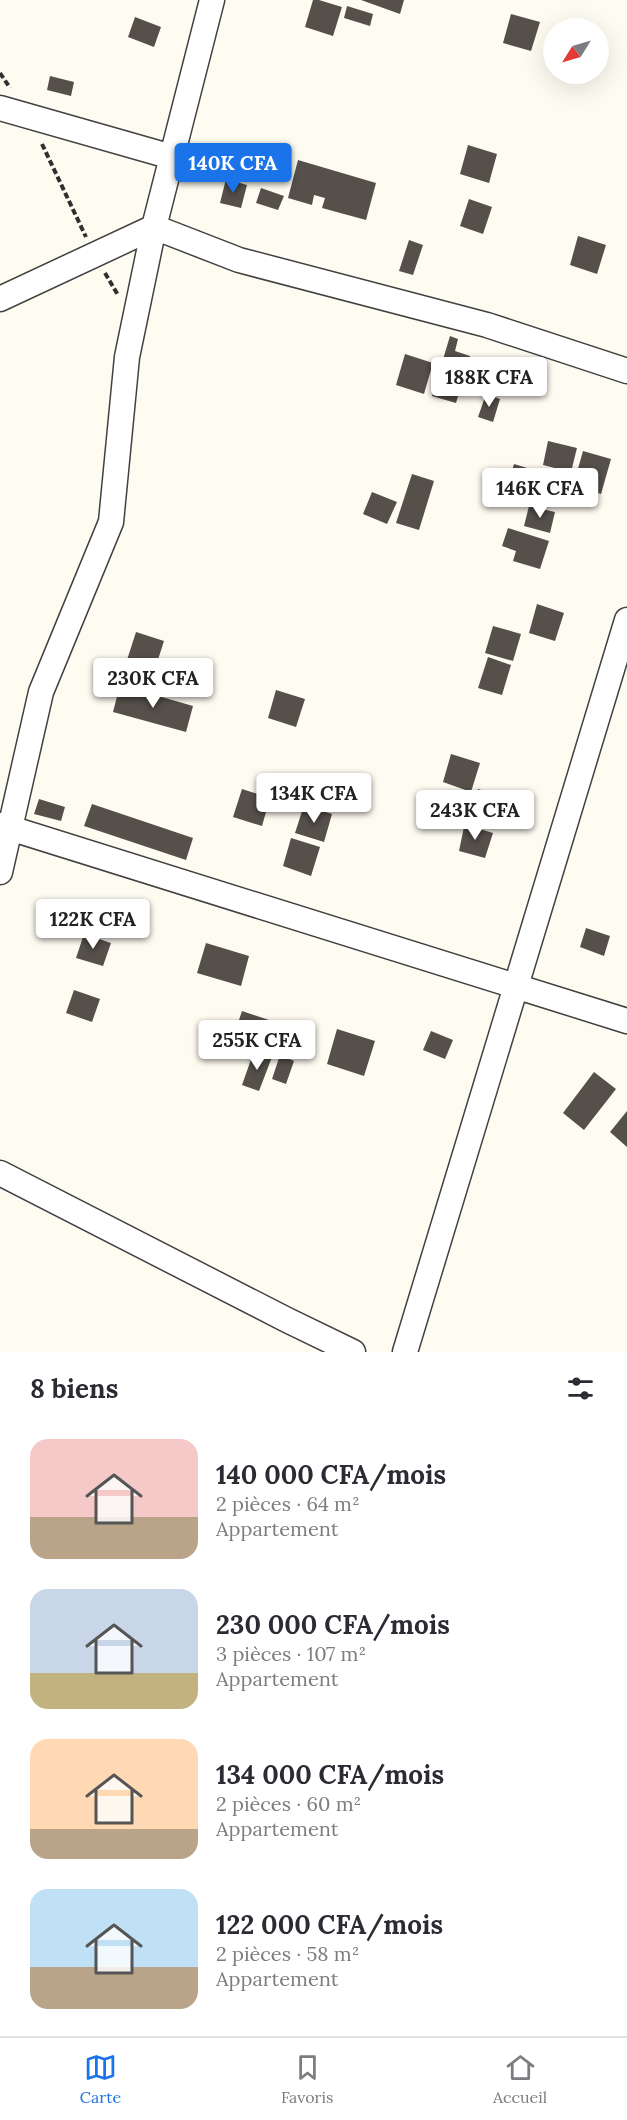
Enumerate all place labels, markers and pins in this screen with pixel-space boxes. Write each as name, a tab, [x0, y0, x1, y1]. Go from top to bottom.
pin: 140K CFA	[171, 143, 295, 194]
pin: 188K CFA	[427, 357, 551, 408]
pin: 146K CFA	[478, 468, 602, 519]
pin: 230K CFA	[91, 658, 215, 709]
pin: 134K CFA	[252, 773, 376, 824]
pin: 243K CFA	[413, 790, 537, 841]
pin: 122K CFA	[31, 899, 155, 950]
pin: 255K CFA	[195, 1020, 319, 1071]

